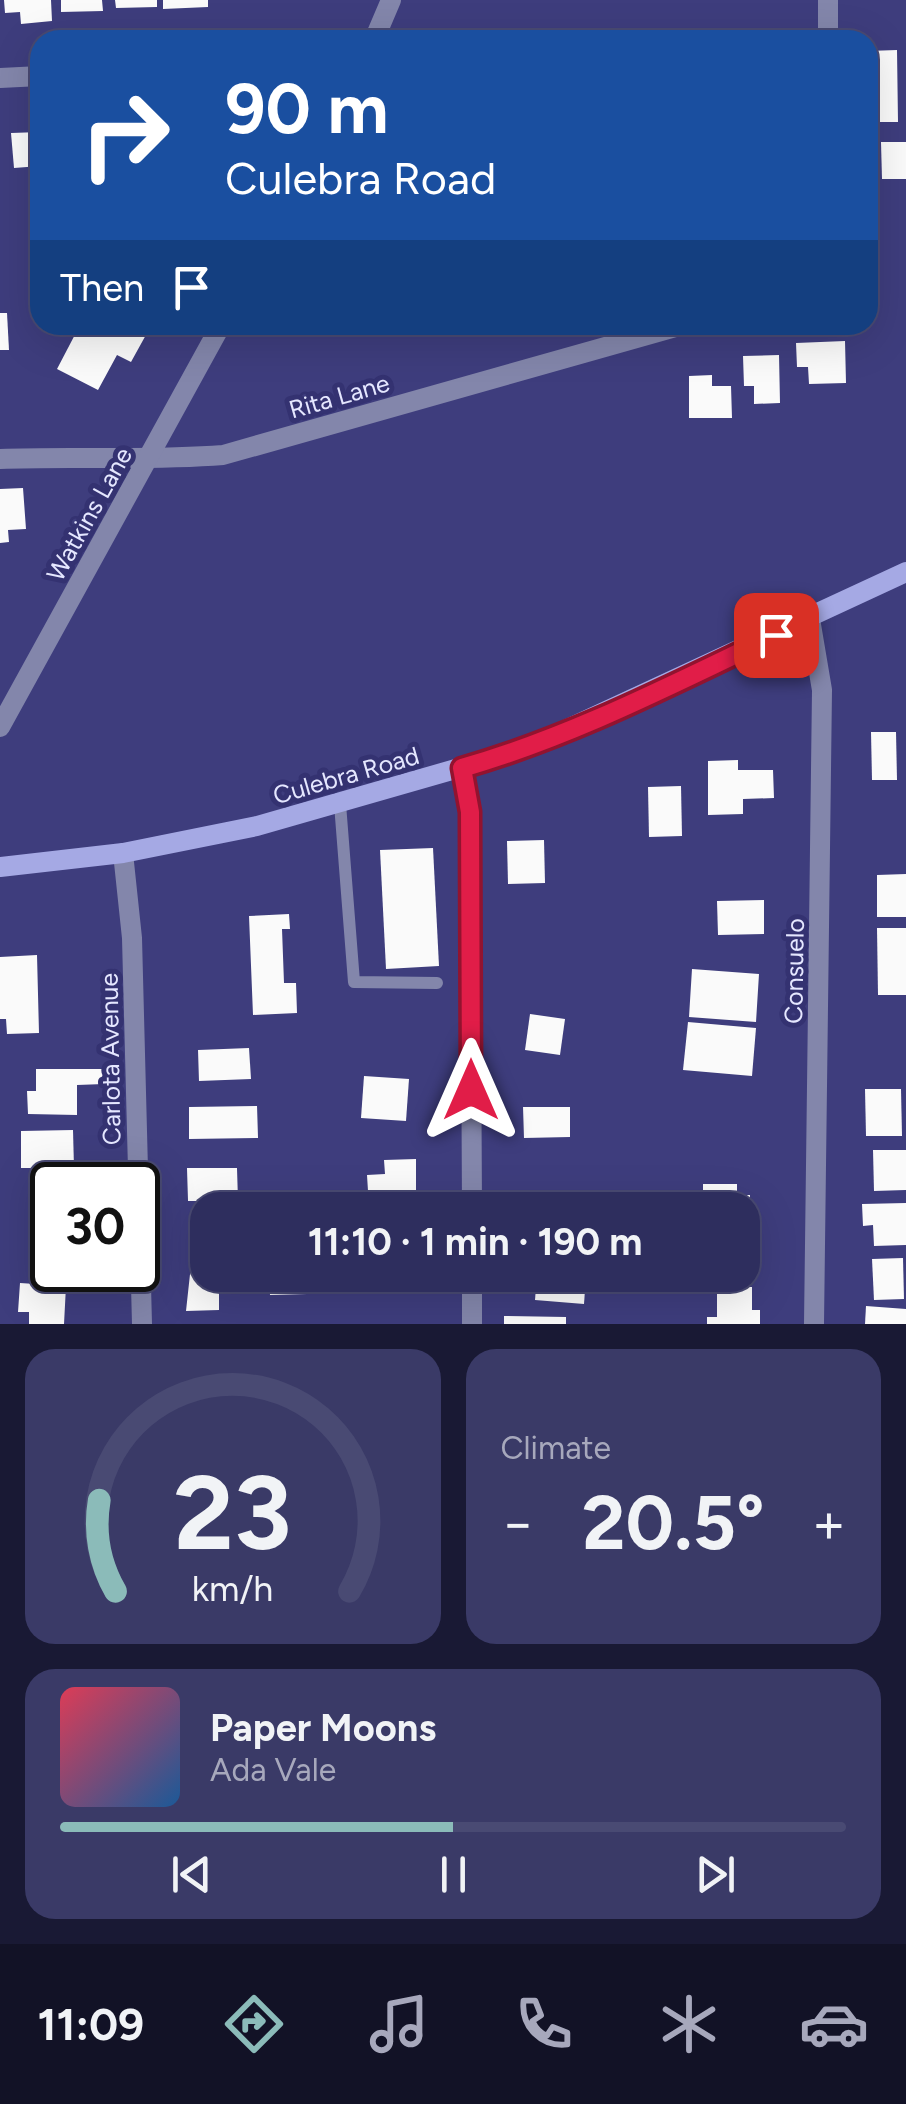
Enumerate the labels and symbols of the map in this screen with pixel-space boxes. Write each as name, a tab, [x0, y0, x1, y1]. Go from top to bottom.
street label: Rita Lane	[285, 367, 393, 425]
street label: Watkins Lane	[40, 442, 138, 586]
pin	[734, 593, 819, 678]
street label: Culebra Road	[269, 740, 423, 810]
street label: Consuelo	[778, 918, 810, 1024]
street label: Carlota Avenue	[94, 973, 126, 1145]
position arrow	[419, 1038, 523, 1142]
speed limit sign: 30	[30, 1162, 160, 1292]

